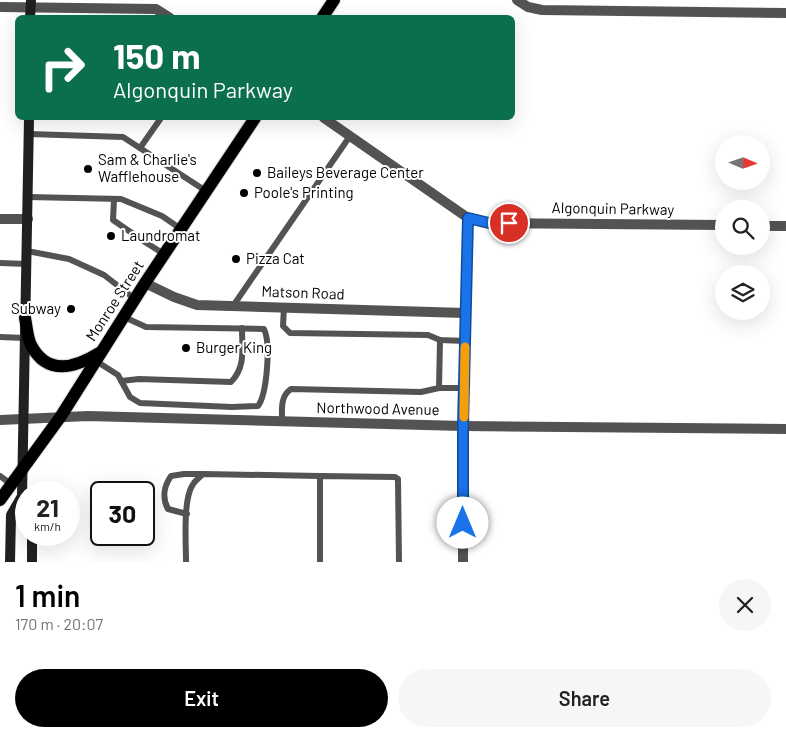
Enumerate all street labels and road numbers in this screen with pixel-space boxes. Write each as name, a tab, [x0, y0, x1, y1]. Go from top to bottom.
street label: Algonquin Parkway	[552, 198, 675, 218]
street label: Monroe Street	[81, 257, 147, 344]
street label: Matson Road	[261, 282, 345, 302]
street label: Northwood Avenue	[316, 398, 440, 418]

